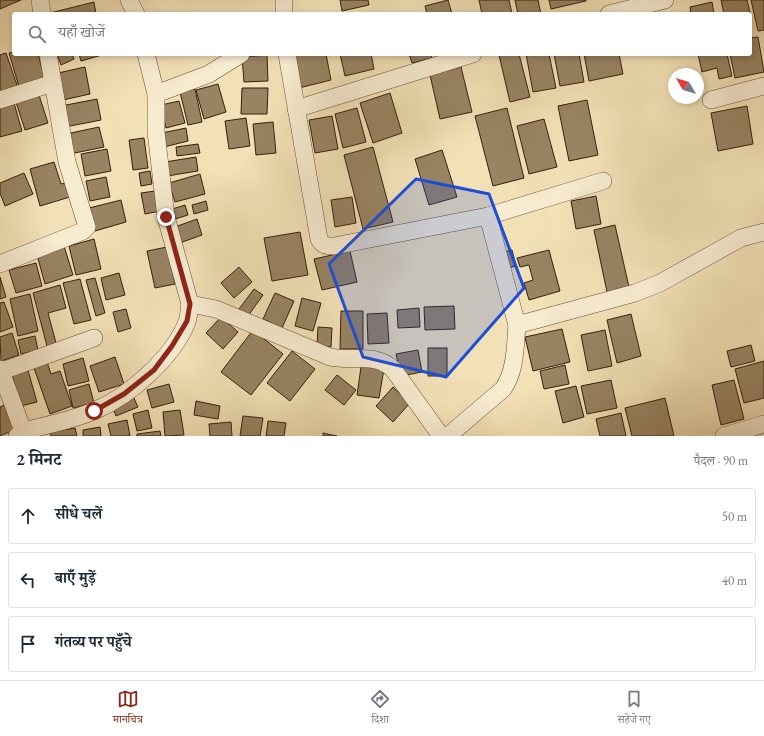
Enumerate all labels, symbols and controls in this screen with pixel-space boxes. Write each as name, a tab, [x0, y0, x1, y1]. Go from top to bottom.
search box	[12, 12, 752, 56]
text: यहाँ खोजें	[58, 22, 105, 41]
icon: search	[26, 23, 48, 45]
north arrow	[668, 68, 704, 104]
route end	[157, 208, 175, 226]
route start	[85, 402, 103, 420]
text: 2 मिनट	[16, 448, 61, 470]
text: पैदल · 90 m	[694, 452, 748, 469]
text: सीधे चलें	[55, 504, 102, 523]
icon: ahead	[17, 505, 39, 527]
text: 50 m	[722, 508, 747, 525]
text: बाएँ मुड़ें	[55, 568, 96, 587]
icon: left	[17, 569, 39, 591]
text: 40 m	[722, 572, 747, 589]
text: गंतव्य पर पहुँचे	[55, 632, 132, 651]
icon: arrive	[17, 633, 39, 655]
tab: मानचित्र	[113, 688, 143, 730]
tab: दिशा	[369, 688, 391, 730]
tab: सहेजे गए	[617, 688, 651, 730]

